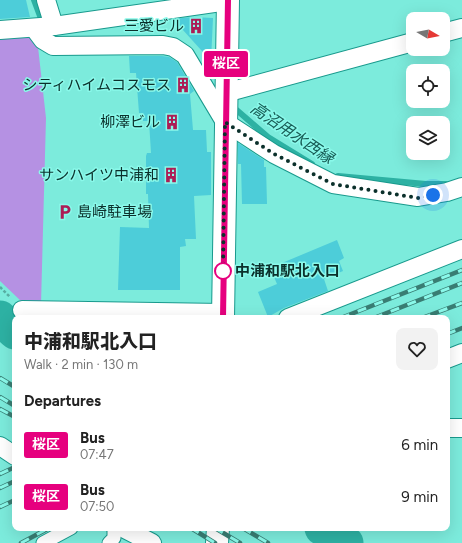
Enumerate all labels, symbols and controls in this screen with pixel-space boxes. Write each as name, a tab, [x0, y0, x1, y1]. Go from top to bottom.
north arrow	[406, 12, 450, 56]
map controls	[406, 12, 450, 160]
place label: 三愛ビル	[124, 17, 184, 35]
building icon: 三愛ビル	[187, 17, 205, 35]
line badge: 桜区	[208, 51, 244, 77]
text: 桜区	[212, 55, 240, 72]
button: locate	[406, 64, 450, 108]
place label: シティハイムコスモス	[22, 76, 171, 94]
building icon: シティハイムコスモス	[174, 76, 192, 94]
water label: 高沼用水西縁	[247, 98, 339, 169]
place label: 柳澤ビル	[100, 113, 160, 131]
building icon: 柳澤ビル	[163, 113, 181, 131]
button: layers	[406, 116, 450, 160]
place label: サンハイツ中浦和	[39, 166, 159, 184]
building icon: サンハイツ中浦和	[162, 166, 180, 184]
your location	[423, 185, 443, 205]
parking icon: 島崎駐車場	[56, 203, 74, 221]
place label: 島崎駐車場	[77, 203, 152, 221]
marker: 中浦和駅北入口	[214, 262, 232, 280]
place label: 中浦和駅北入口	[235, 262, 340, 280]
button: heart	[396, 328, 438, 370]
text: 中浦和駅北入口	[24, 330, 157, 353]
text: Walk · 2 min · 130 m	[24, 357, 138, 372]
text: Departures	[24, 392, 101, 410]
text: Bus	[80, 429, 105, 447]
text: 桜区	[32, 436, 60, 453]
text: 6 min	[401, 436, 438, 454]
text: 07:47	[80, 447, 114, 462]
text: Bus	[80, 481, 105, 499]
text: 桜区	[32, 488, 60, 505]
text: 9 min	[401, 488, 438, 506]
text: 07:50	[80, 499, 114, 514]

